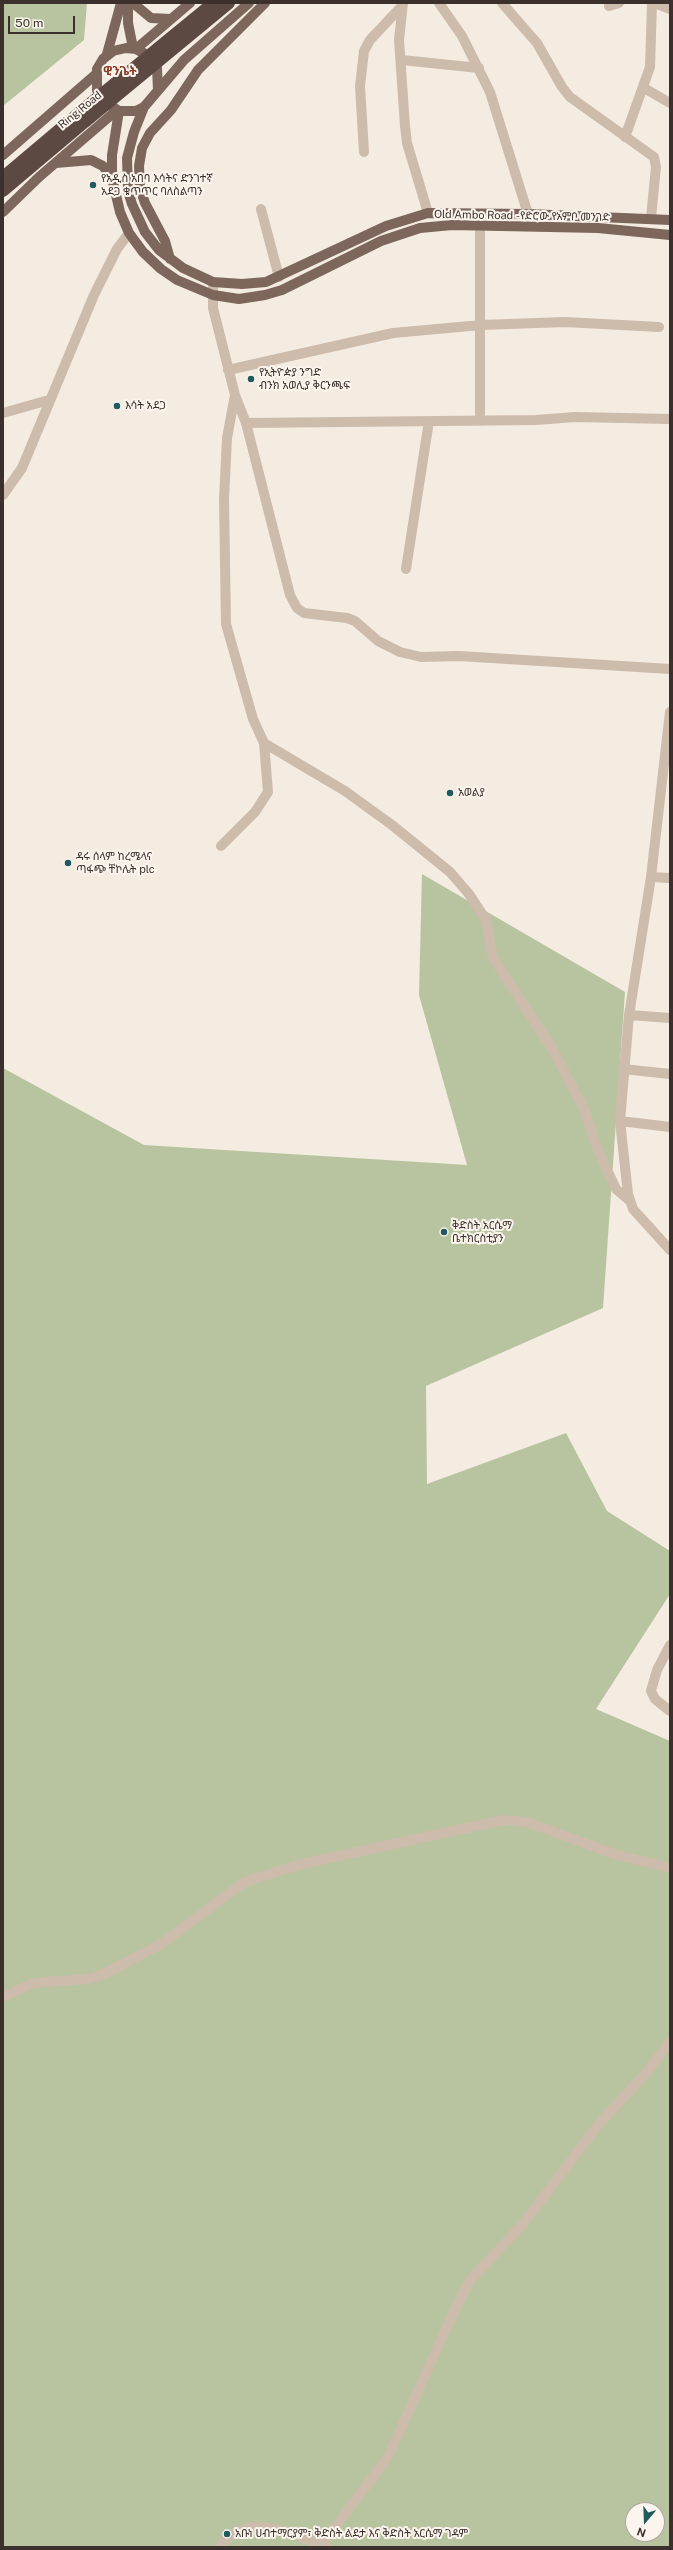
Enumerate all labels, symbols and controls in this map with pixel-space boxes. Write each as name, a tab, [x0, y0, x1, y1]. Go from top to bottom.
scale bar	[10, 8, 77, 34]
text: 50 m	[15, 16, 43, 30]
district label: ዊንጌት	[103, 64, 137, 78]
street label: Ring Road	[56, 88, 104, 132]
place label: የአዲስ አበባ እሳትና ድንገተኛ አደጋ ቁጥጥር ባለስልጣን	[101, 172, 213, 198]
marker: የአዲስ አበባ እሳትና ድንገተኛ አደጋ ቁጥጥር ባለስልጣን	[88, 180, 98, 190]
street label: Old Ambo Road -የድሮው የአምቦ መንገድ	[434, 208, 610, 224]
place label: የኢትዮዽያ ንግድ ብንክ አወሊያ ቅርንጫፍ	[259, 366, 350, 392]
marker: የኢትዮዽያ ንግድ ብንክ አወሊያ ቅርንጫፍ	[246, 374, 256, 384]
place label: እሳት አደጋ	[125, 399, 166, 413]
marker: እሳት አደጋ	[112, 401, 122, 411]
place label: አወልያ	[458, 786, 485, 800]
marker: አወልያ	[445, 788, 455, 798]
place label: ዳሩ ሰላም ከረሜላና ጣፋጭ ቸኮሌት plc	[76, 850, 155, 876]
marker: ዳሩ ሰላም ከረሜላና ጣፋጭ ቸኮሌት plc	[63, 858, 73, 868]
place label: ቅድስት አርሴማ ቤተክርስቲያን	[452, 1219, 512, 1245]
marker: ቅድስት አርሴማ ቤተክርስቲያን	[439, 1227, 449, 1237]
north arrow	[625, 2502, 665, 2542]
text: N	[635, 2525, 647, 2539]
place label: አቡነ ሀብተማርያም፣ ቅድስት ልደታ እና ቅድስት አርሴማ ገዳም	[235, 2527, 468, 2541]
marker: አቡነ ሀብተማርያም፣ ቅድስት ልደታ እና ቅድስት አርሴማ ገዳም	[222, 2529, 232, 2539]

